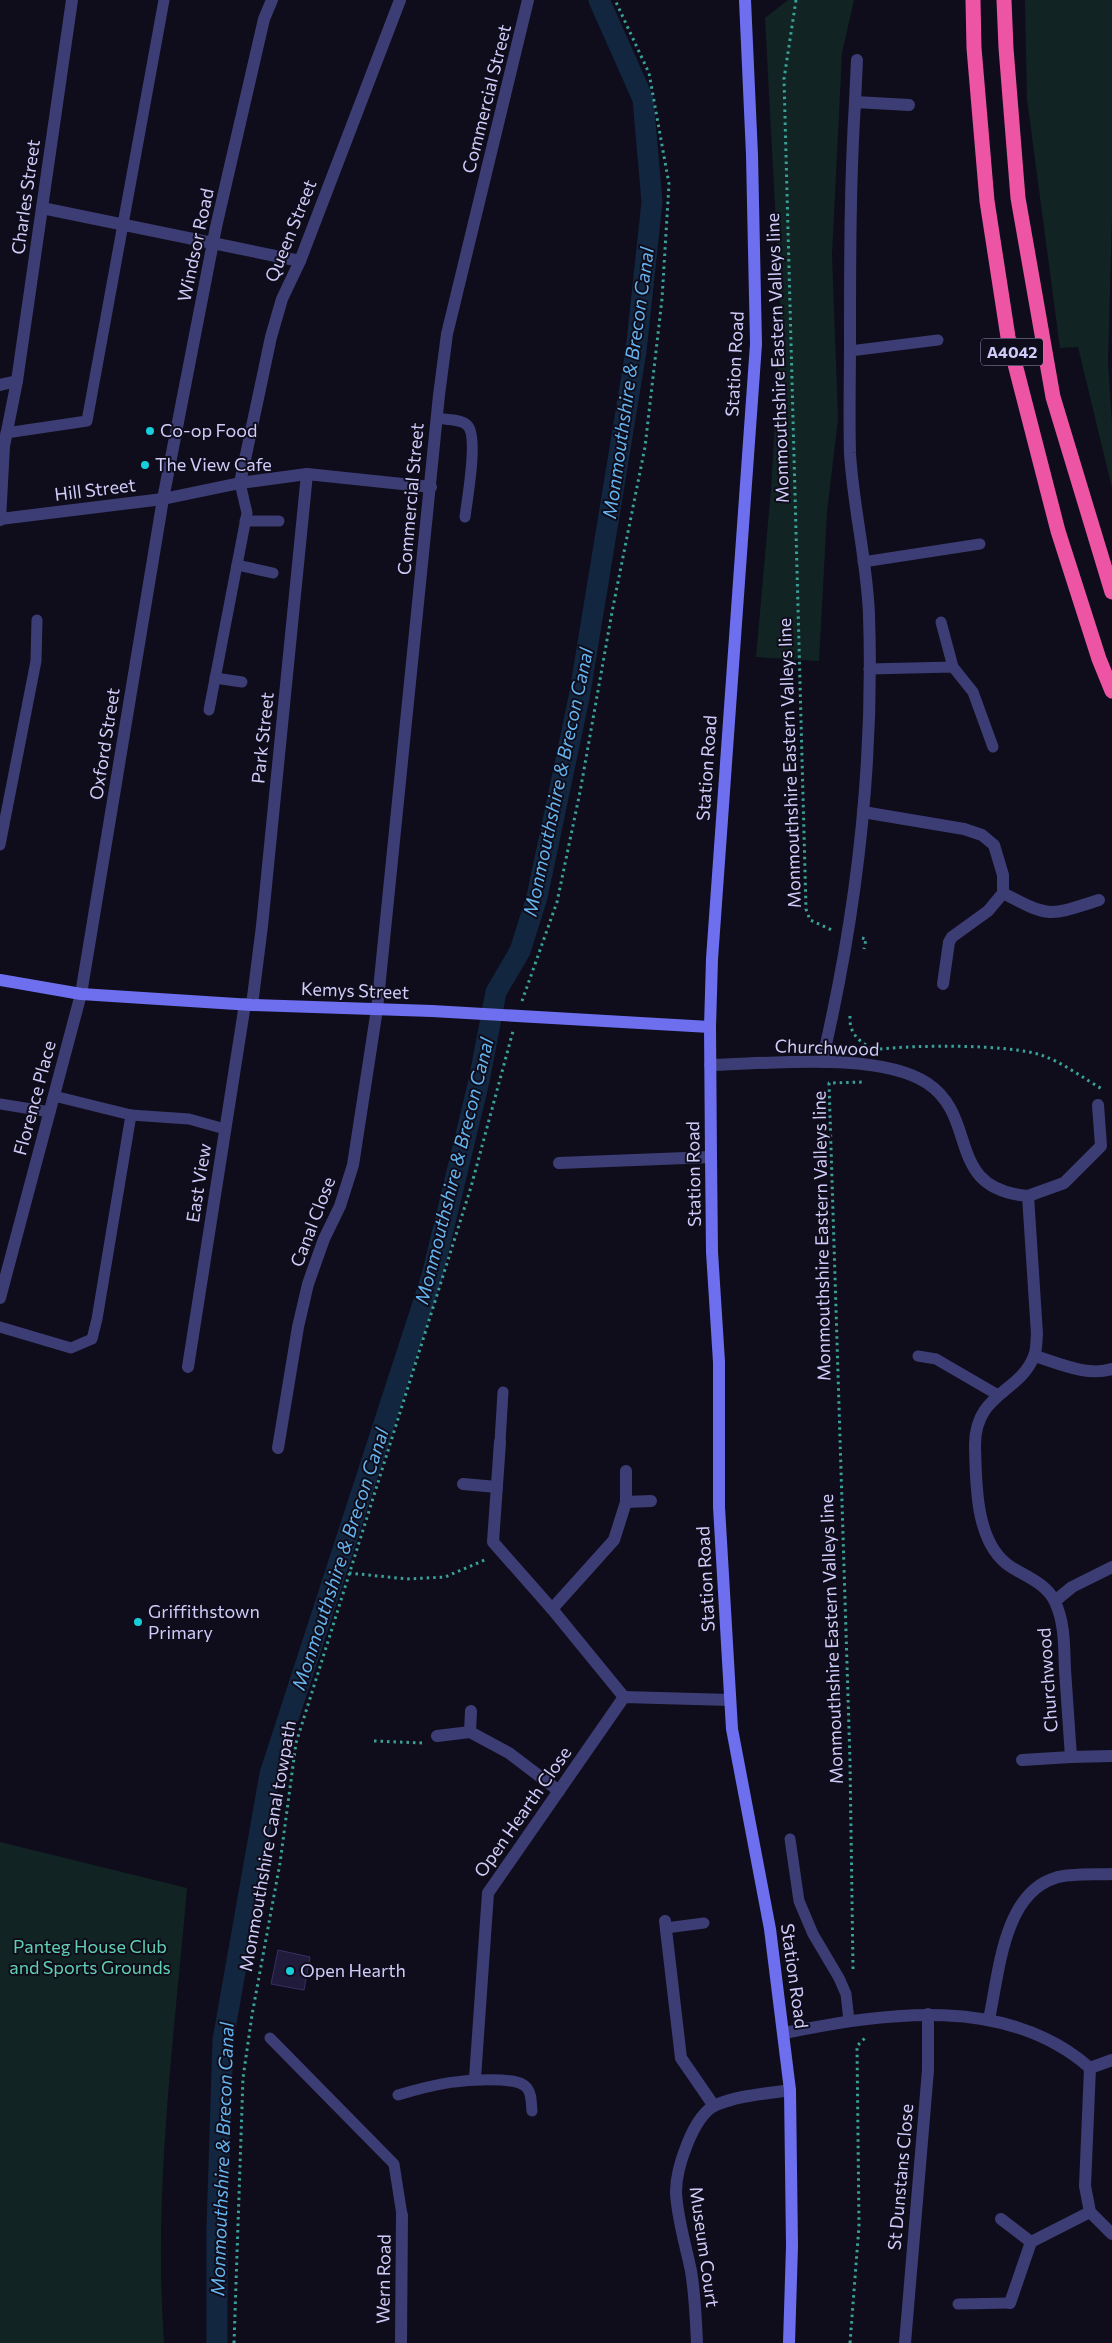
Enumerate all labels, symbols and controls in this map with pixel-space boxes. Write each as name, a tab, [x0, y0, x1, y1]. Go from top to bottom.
street label: Commercial Street	[457, 22, 515, 176]
street label: Charles Street	[6, 138, 44, 256]
street label: Queen Street	[260, 176, 321, 285]
street label: Windsor Road	[172, 186, 218, 303]
street label: Monmouthshire Eastern Valleys line	[761, 213, 793, 504]
water label: Monmouthshire & Brecon Canal	[597, 245, 658, 520]
street label: Station Road	[720, 311, 748, 417]
road number: A4042	[981, 338, 1043, 366]
place label: Co-op Food	[160, 419, 257, 441]
street label: Commercial Street	[392, 422, 428, 576]
marker: Co-op Food	[144, 425, 156, 437]
place label: The View Cafe	[155, 453, 272, 475]
marker: The View Cafe	[139, 459, 151, 471]
street label: Hill Street	[53, 473, 137, 505]
street label: Monmouthshire Eastern Valleys line	[773, 618, 805, 909]
water label: Monmouthshire & Brecon Canal	[518, 644, 597, 918]
street label: Oxford Street	[84, 686, 124, 801]
street label: Park Street	[246, 691, 278, 785]
street label: Station Road	[691, 714, 721, 821]
street label: Kemys Street	[301, 977, 409, 1003]
water label: Monmouthshire & Brecon Canal	[409, 1034, 498, 1307]
street label: Churchwood	[774, 1034, 880, 1060]
street label: Florence Place	[8, 1038, 60, 1158]
street label: Monmouthshire Eastern Valleys line	[807, 1091, 835, 1381]
street label: Station Road	[681, 1121, 705, 1227]
street label: East View	[181, 1142, 215, 1224]
street label: Canal Close	[285, 1174, 339, 1270]
water label: Monmouthshire & Brecon Canal	[286, 1424, 393, 1693]
street label: Monmouthshire Eastern Valleys line	[815, 1494, 847, 1785]
street label: Station Road	[691, 1526, 719, 1632]
place label: Griffithstown Primary	[148, 1600, 260, 1643]
marker: Griffithstown Primary	[132, 1616, 144, 1628]
street label: Churchwood	[1032, 1627, 1062, 1733]
street label: Monmouthshire Canal towpath	[234, 1718, 300, 1973]
street label: Open Hearth Close	[469, 1742, 576, 1881]
street label: Station Road	[777, 1922, 813, 2030]
park label: Panteg House Club and Sports Grounds	[9, 1935, 171, 1978]
place label: Open Hearth	[300, 1959, 406, 1981]
marker: Open Hearth	[284, 1965, 296, 1977]
water label: Monmouthshire & Brecon Canal	[205, 2021, 238, 2296]
street label: St Dunstans Close	[883, 2103, 917, 2251]
street label: Museum Court	[686, 2185, 724, 2309]
street label: Wern Road	[371, 2234, 395, 2324]

